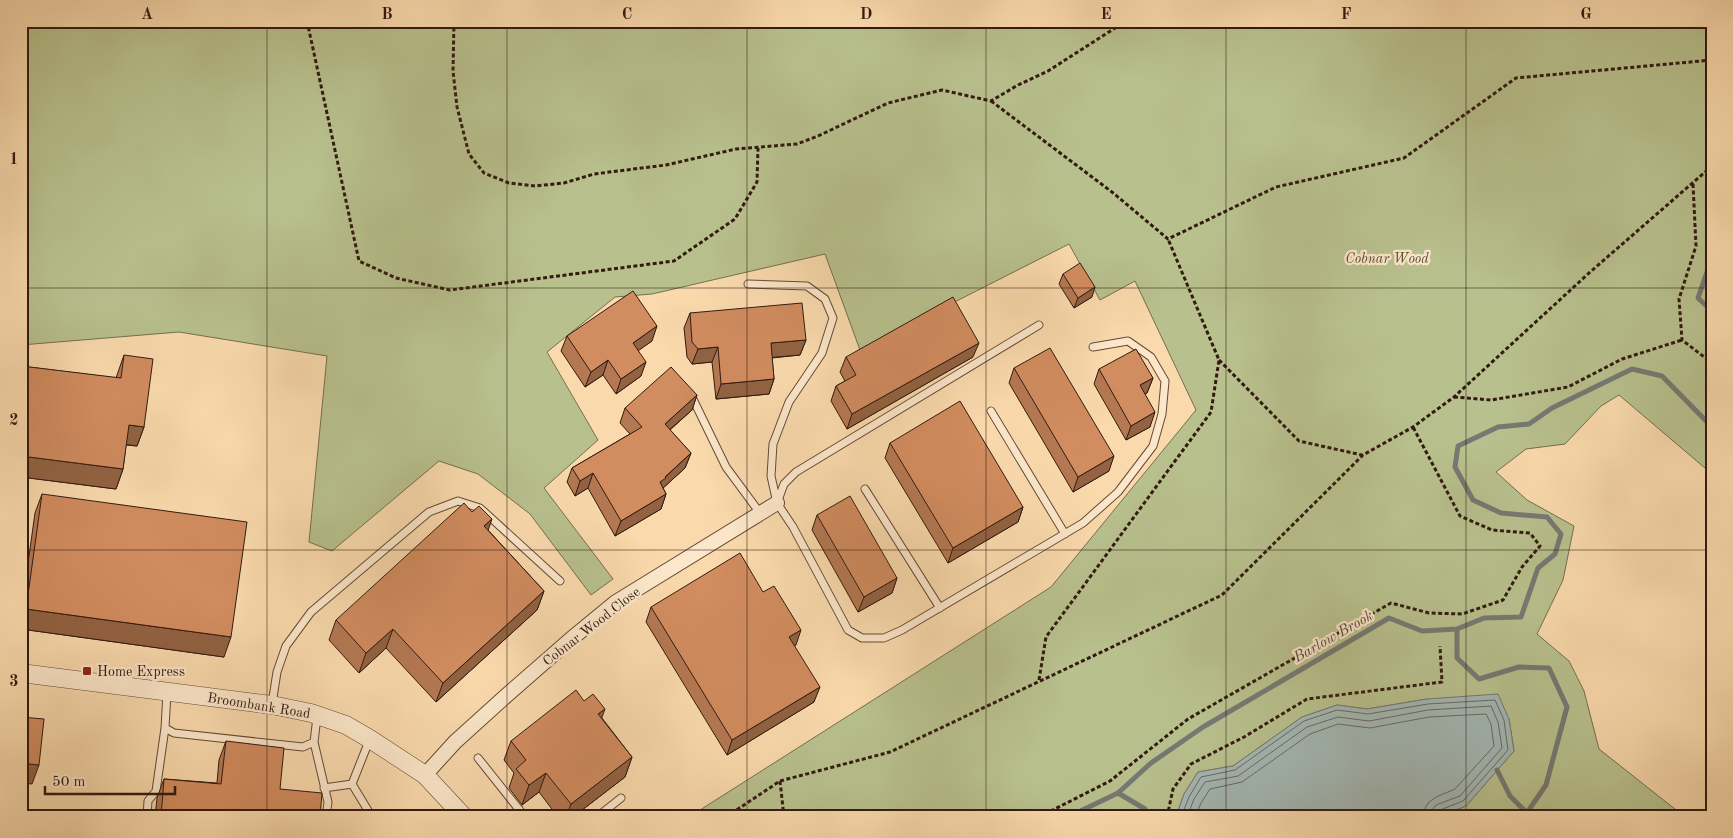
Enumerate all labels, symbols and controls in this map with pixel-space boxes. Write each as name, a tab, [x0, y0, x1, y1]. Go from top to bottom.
text: A	[141, 7, 153, 23]
text: B	[381, 7, 393, 23]
text: C	[622, 7, 632, 23]
text: D	[860, 7, 872, 23]
text: E	[1100, 7, 1112, 23]
text: F	[1341, 7, 1352, 23]
text: G	[1580, 7, 1592, 23]
text: 1	[9, 152, 19, 168]
park label: Cobnar Wood	[1345, 252, 1429, 266]
text: 2	[9, 413, 19, 429]
street label: Cobnar Wood Close	[540, 585, 643, 669]
water label: Barlow Brook	[1291, 609, 1376, 667]
marker: Home Express	[81, 665, 93, 677]
place label: Home Express	[97, 665, 185, 679]
text: 3	[9, 674, 19, 690]
street label: Broombank Road	[206, 691, 312, 721]
scale bar	[45, 763, 175, 795]
text: 50 m	[52, 775, 86, 790]

